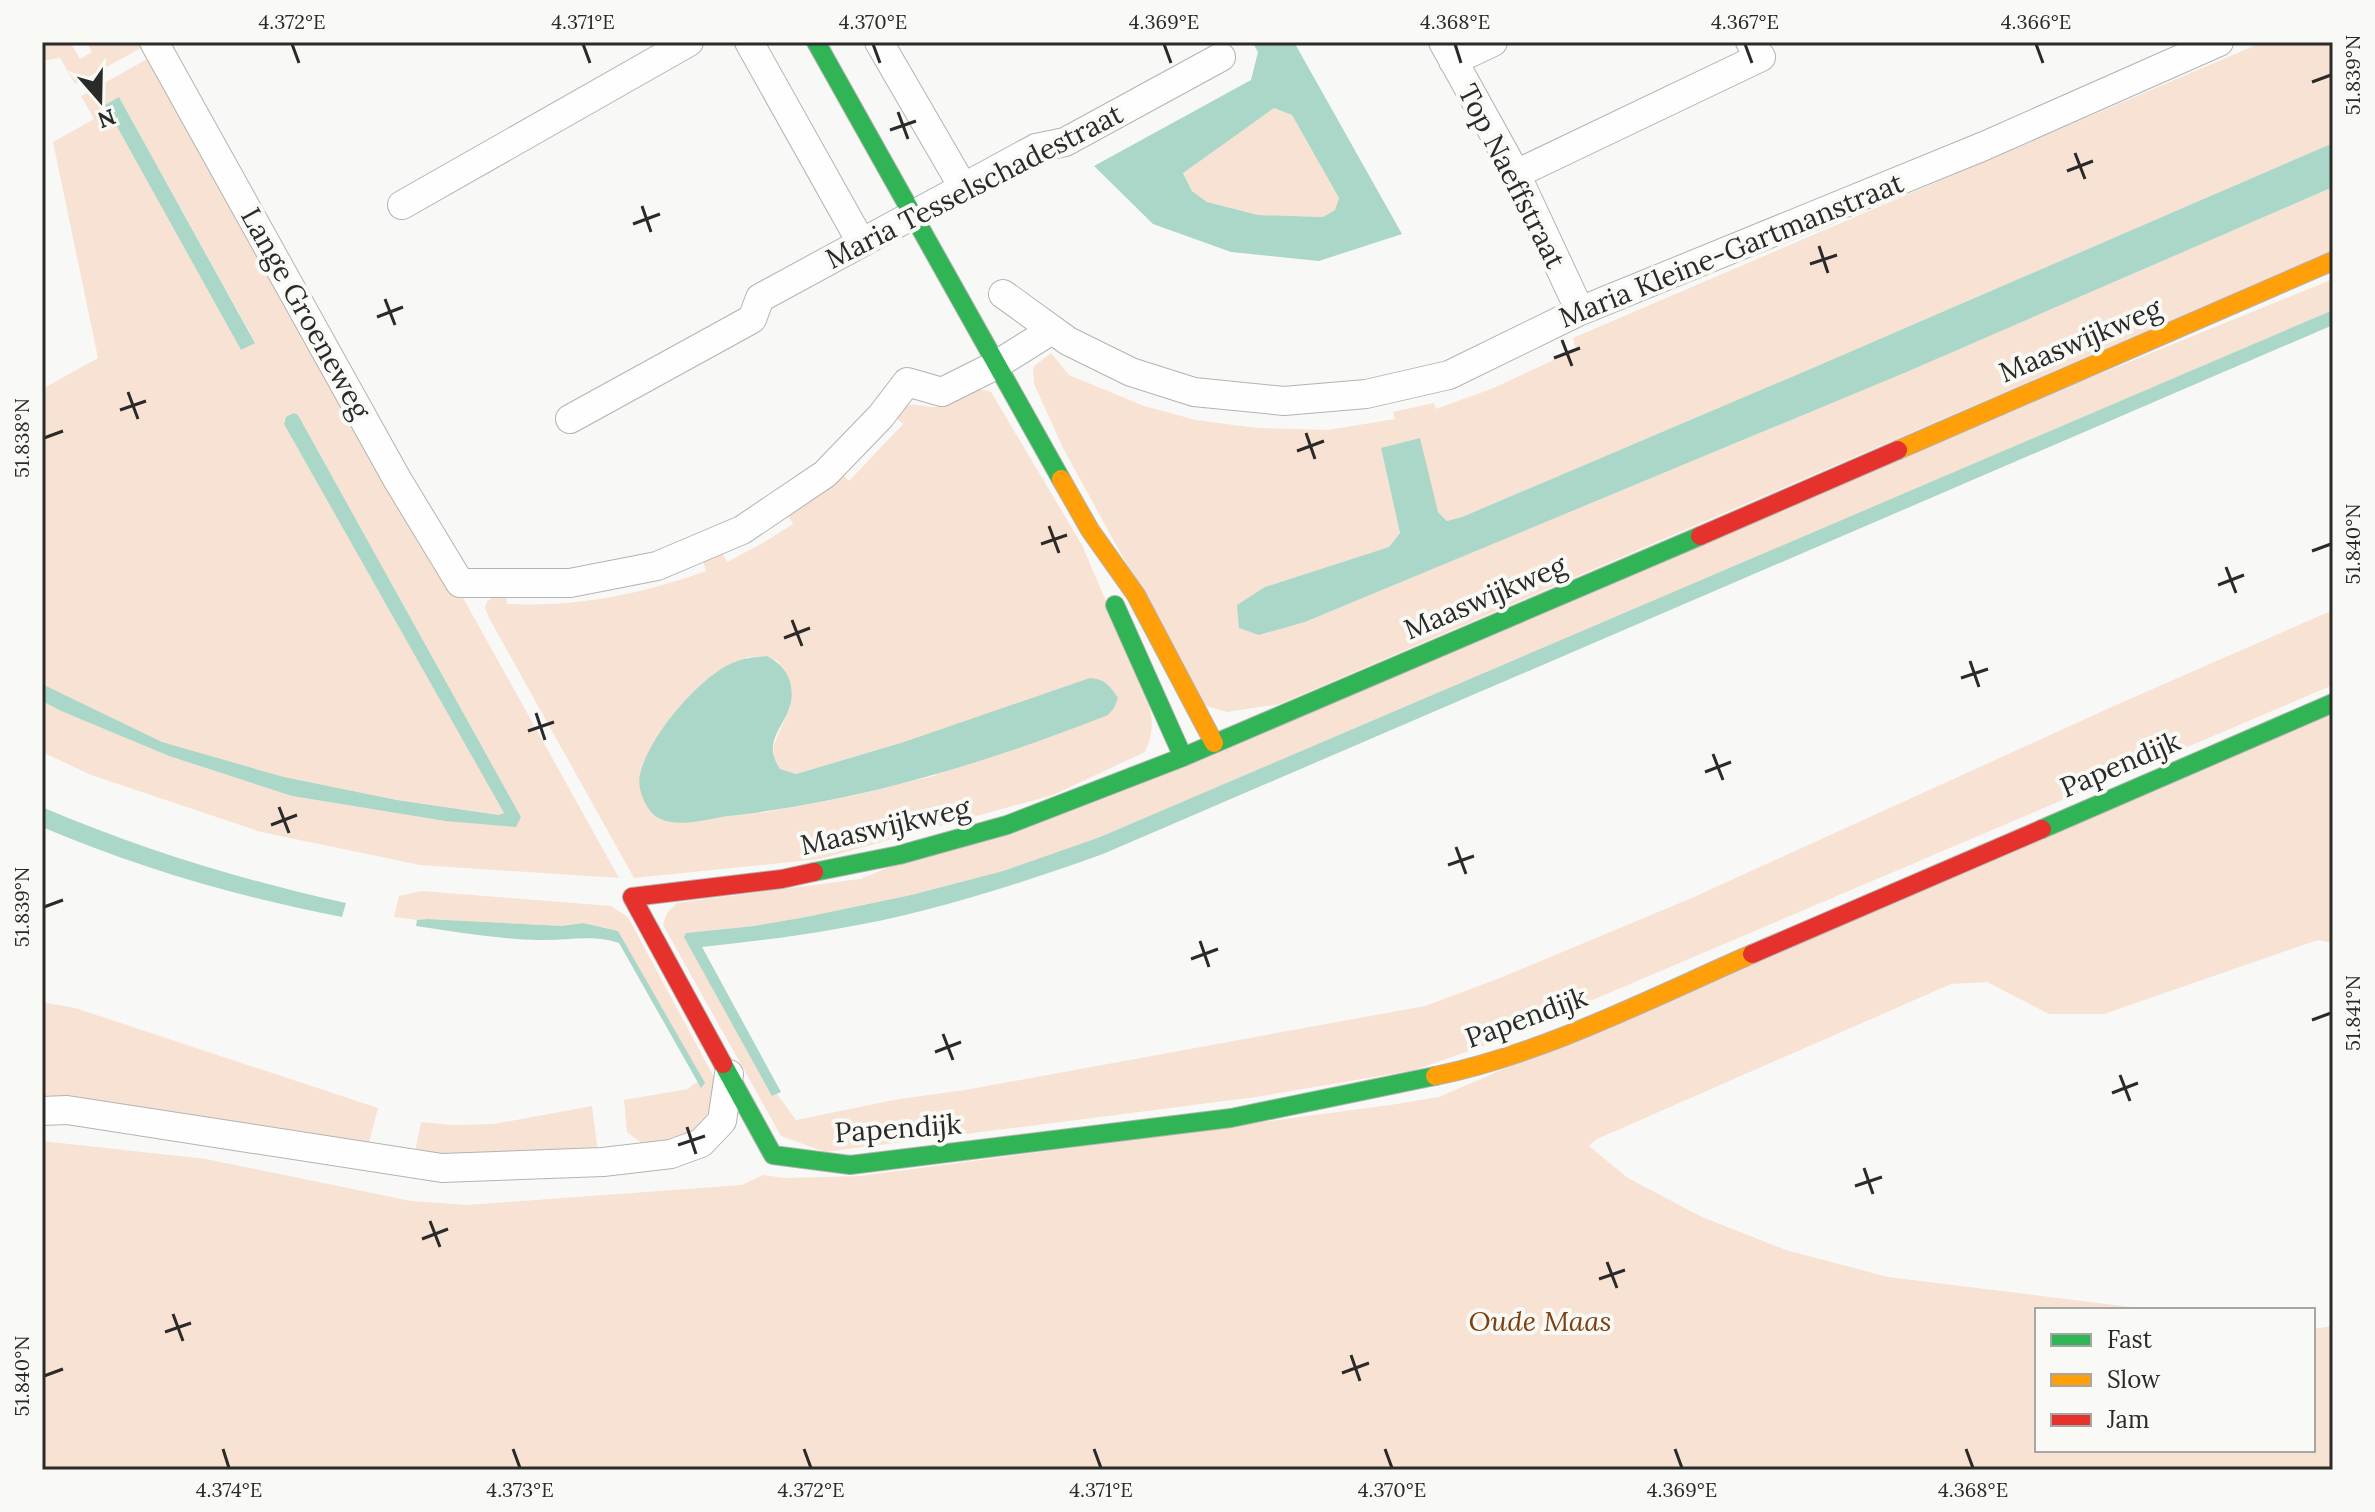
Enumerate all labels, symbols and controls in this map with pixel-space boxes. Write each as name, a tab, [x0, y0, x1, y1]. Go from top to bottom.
text: 4.372°E	[259, 9, 325, 34]
text: 4.371°E	[551, 9, 615, 34]
text: 4.370°E	[839, 9, 907, 34]
text: 4.369°E	[1129, 9, 1199, 34]
text: 4.368°E	[1420, 9, 1490, 34]
text: 4.367°E	[1711, 9, 1779, 34]
text: 4.366°E	[2001, 9, 2071, 34]
text: 51.839°N	[2340, 35, 2365, 115]
north arrow	[60, 60, 140, 140]
street label: Top Naeffstraat	[1450, 78, 1574, 274]
street label: Maria Tesselschadestraat	[819, 95, 1129, 277]
text: N	[94, 103, 120, 135]
street label: Maria Kleine-Gartmanstraat	[1554, 164, 1909, 336]
street label: Lange Groeneweg	[233, 201, 379, 425]
street label: Maaswijkweg	[1993, 289, 2167, 390]
text: 51.838°N	[9, 398, 34, 478]
text: 51.840°N	[2340, 504, 2365, 584]
street label: Maaswijkweg	[1398, 546, 1572, 647]
street label: Papendijk	[2054, 723, 2186, 805]
street label: Maaswijkweg	[797, 789, 974, 863]
text: 51.839°N	[9, 867, 34, 947]
text: 51.841°N	[2340, 975, 2365, 1051]
street label: Papendijk	[1460, 978, 1592, 1056]
street label: Papendijk	[833, 1106, 963, 1150]
park label: Oude Maas	[1468, 1303, 1612, 1339]
legend	[2035, 1308, 2315, 1452]
text: Fast	[2107, 1324, 2153, 1355]
text: 51.840°N	[9, 1336, 34, 1416]
text: Slow	[2107, 1364, 2161, 1395]
text: Jam	[2106, 1404, 2149, 1435]
text: 4.374°E	[196, 1477, 262, 1502]
text: 4.373°E	[486, 1477, 554, 1502]
text: 4.372°E	[778, 1477, 844, 1502]
text: 4.371°E	[1069, 1477, 1133, 1502]
text: 4.370°E	[1358, 1477, 1426, 1502]
text: 4.369°E	[1647, 1477, 1717, 1502]
text: 4.368°E	[1938, 1477, 2008, 1502]

